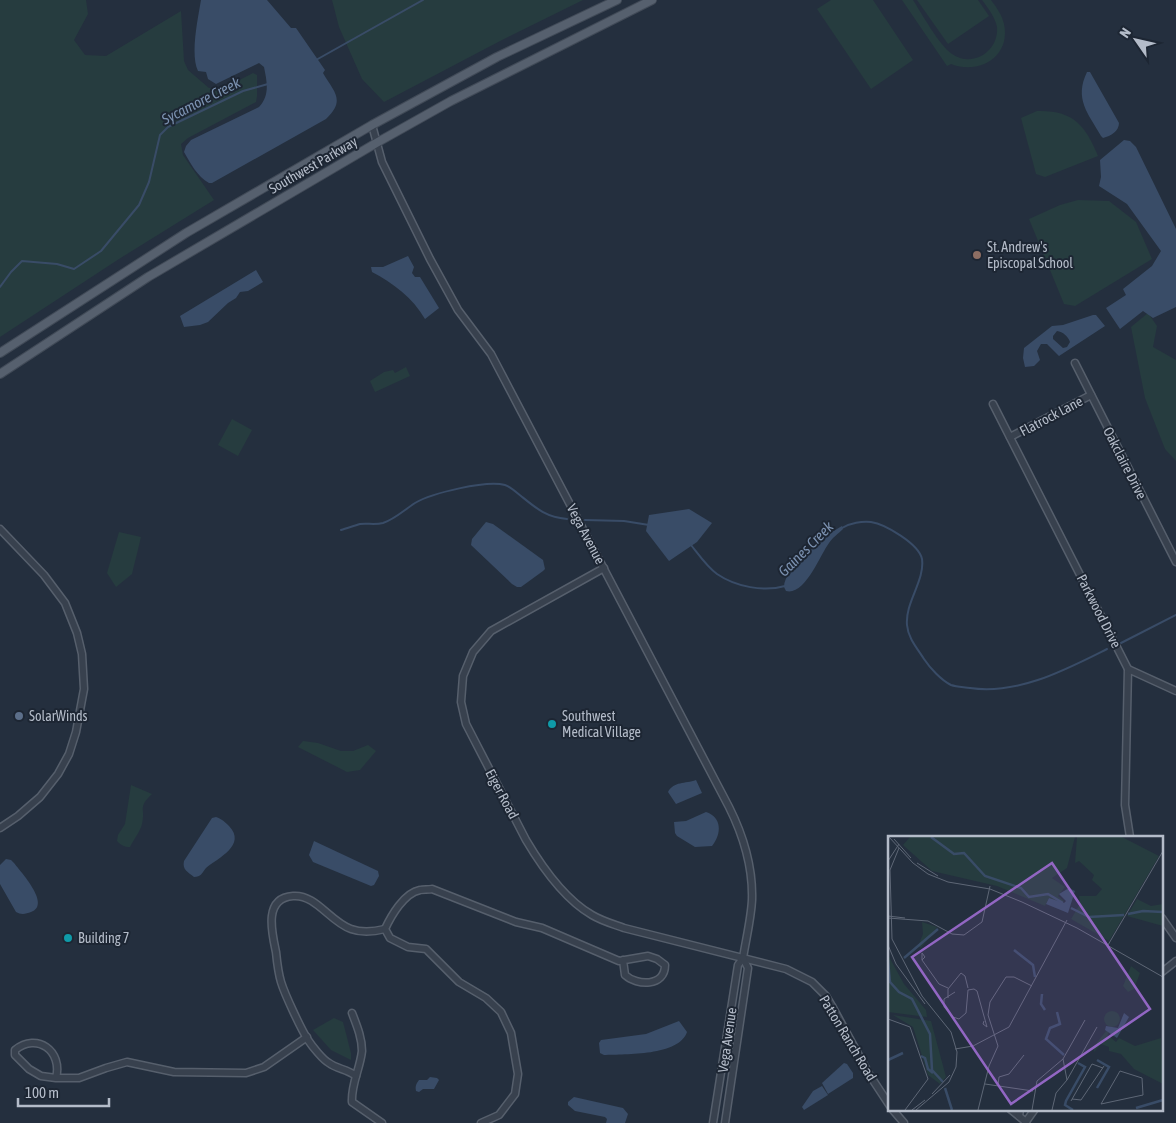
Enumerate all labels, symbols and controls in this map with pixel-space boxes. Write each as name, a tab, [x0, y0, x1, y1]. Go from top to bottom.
north arrow	[1111, 15, 1161, 65]
text: N	[1116, 25, 1134, 41]
water label: Sycamore Creek	[158, 73, 243, 128]
street label: Southwest Parkway	[266, 133, 360, 197]
place label: St. Andrew's Episcopal School	[987, 239, 1073, 271]
marker: St. Andrew's Episcopal School	[971, 249, 983, 261]
street label: Flatrock Lane	[1017, 393, 1085, 439]
street label: Oakclaire Drive	[1100, 424, 1150, 502]
street label: Vega Avenue	[564, 501, 608, 567]
water label: Gaines Creek	[775, 517, 837, 580]
street label: Parkwood Drive	[1074, 572, 1124, 650]
place label: SolarWinds	[29, 708, 88, 724]
place label: Southwest Medical Village	[562, 708, 641, 740]
marker: SolarWinds	[13, 710, 25, 722]
marker: Southwest Medical Village	[546, 718, 558, 730]
street label: Eiger Road	[482, 766, 522, 822]
inset map	[888, 836, 1164, 1110]
place label: Building 7	[78, 930, 129, 946]
marker: Building 7	[62, 932, 74, 944]
street label: Patton Ranch Road	[816, 992, 880, 1084]
street label: Vega Avenue	[715, 1006, 739, 1074]
scale bar	[18, 1076, 109, 1108]
text: 100 m	[25, 1084, 59, 1101]

